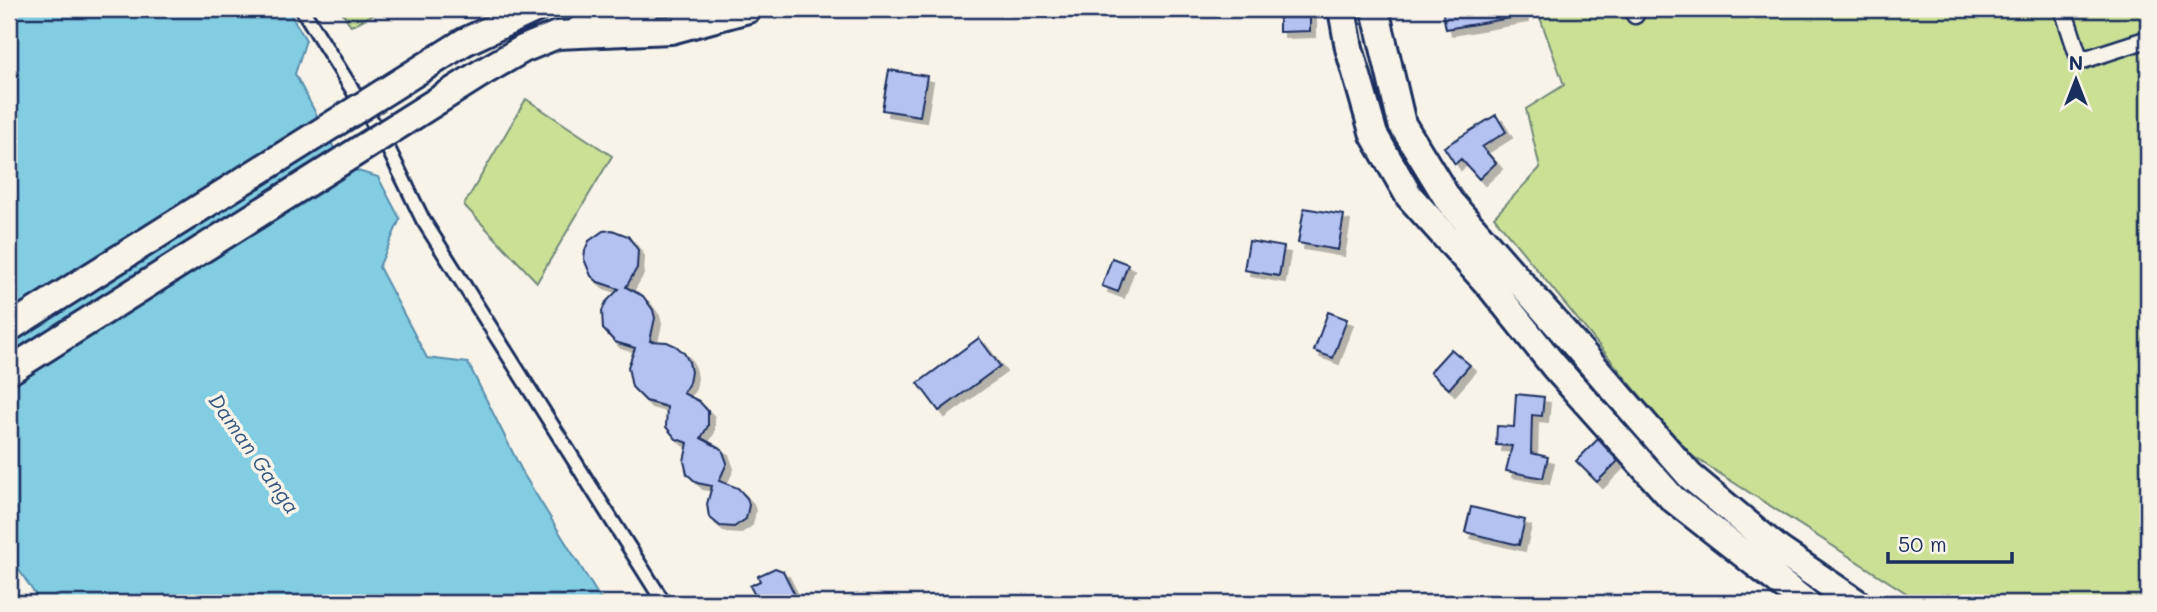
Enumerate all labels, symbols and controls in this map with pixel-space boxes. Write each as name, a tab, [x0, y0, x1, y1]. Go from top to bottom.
north arrow	[2042, 46, 2112, 116]
text: N	[2069, 50, 2083, 75]
water label: Daman Ganga	[203, 387, 307, 519]
scale bar	[1888, 521, 2012, 565]
text: 50 m	[1898, 530, 1947, 557]

